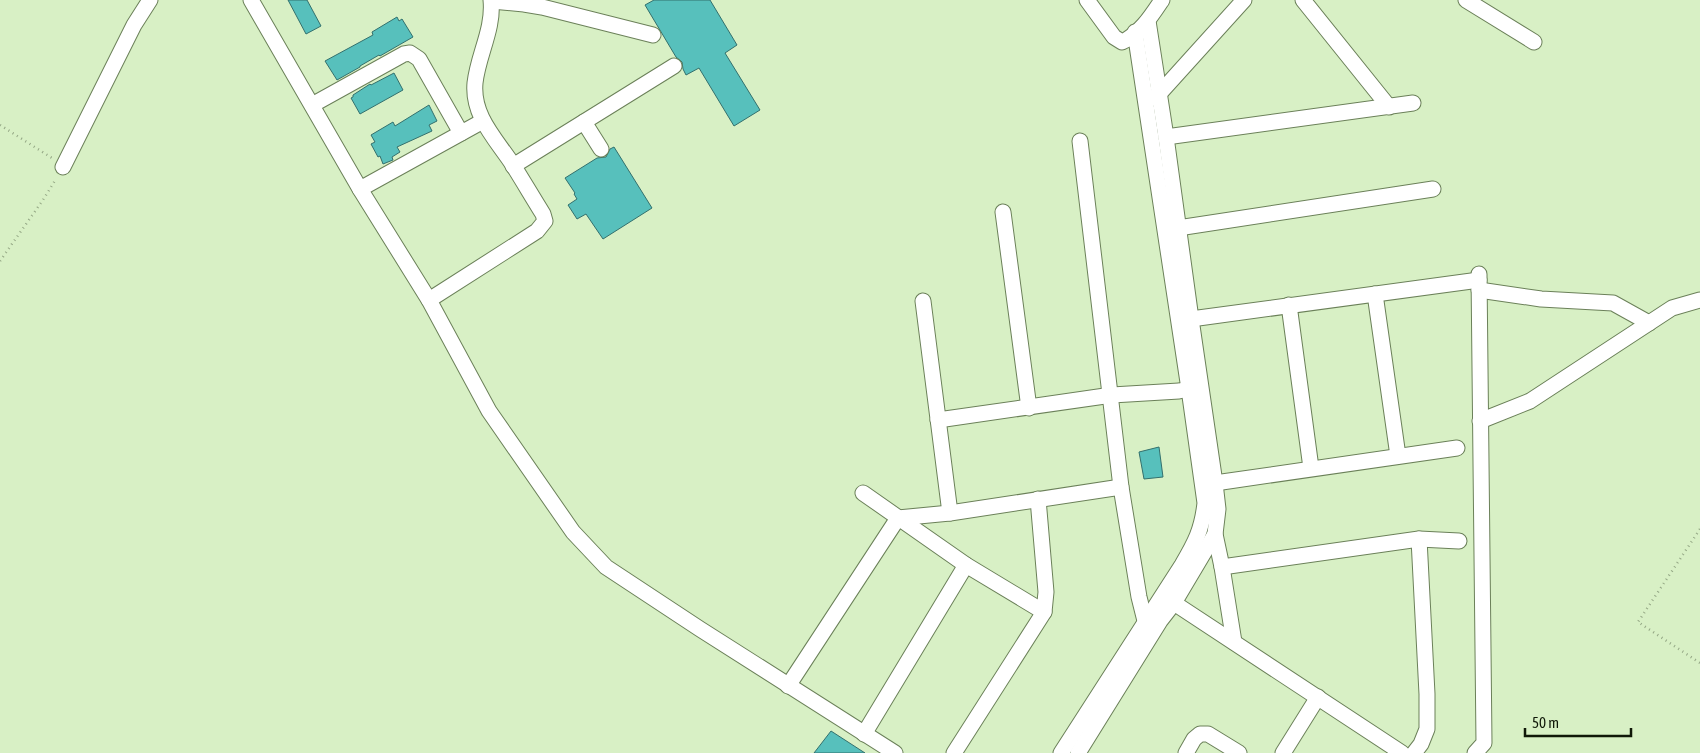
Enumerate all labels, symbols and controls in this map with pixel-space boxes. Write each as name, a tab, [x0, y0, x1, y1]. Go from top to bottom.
scale bar	[1525, 706, 1631, 738]
text: 50 m	[1532, 714, 1559, 731]

